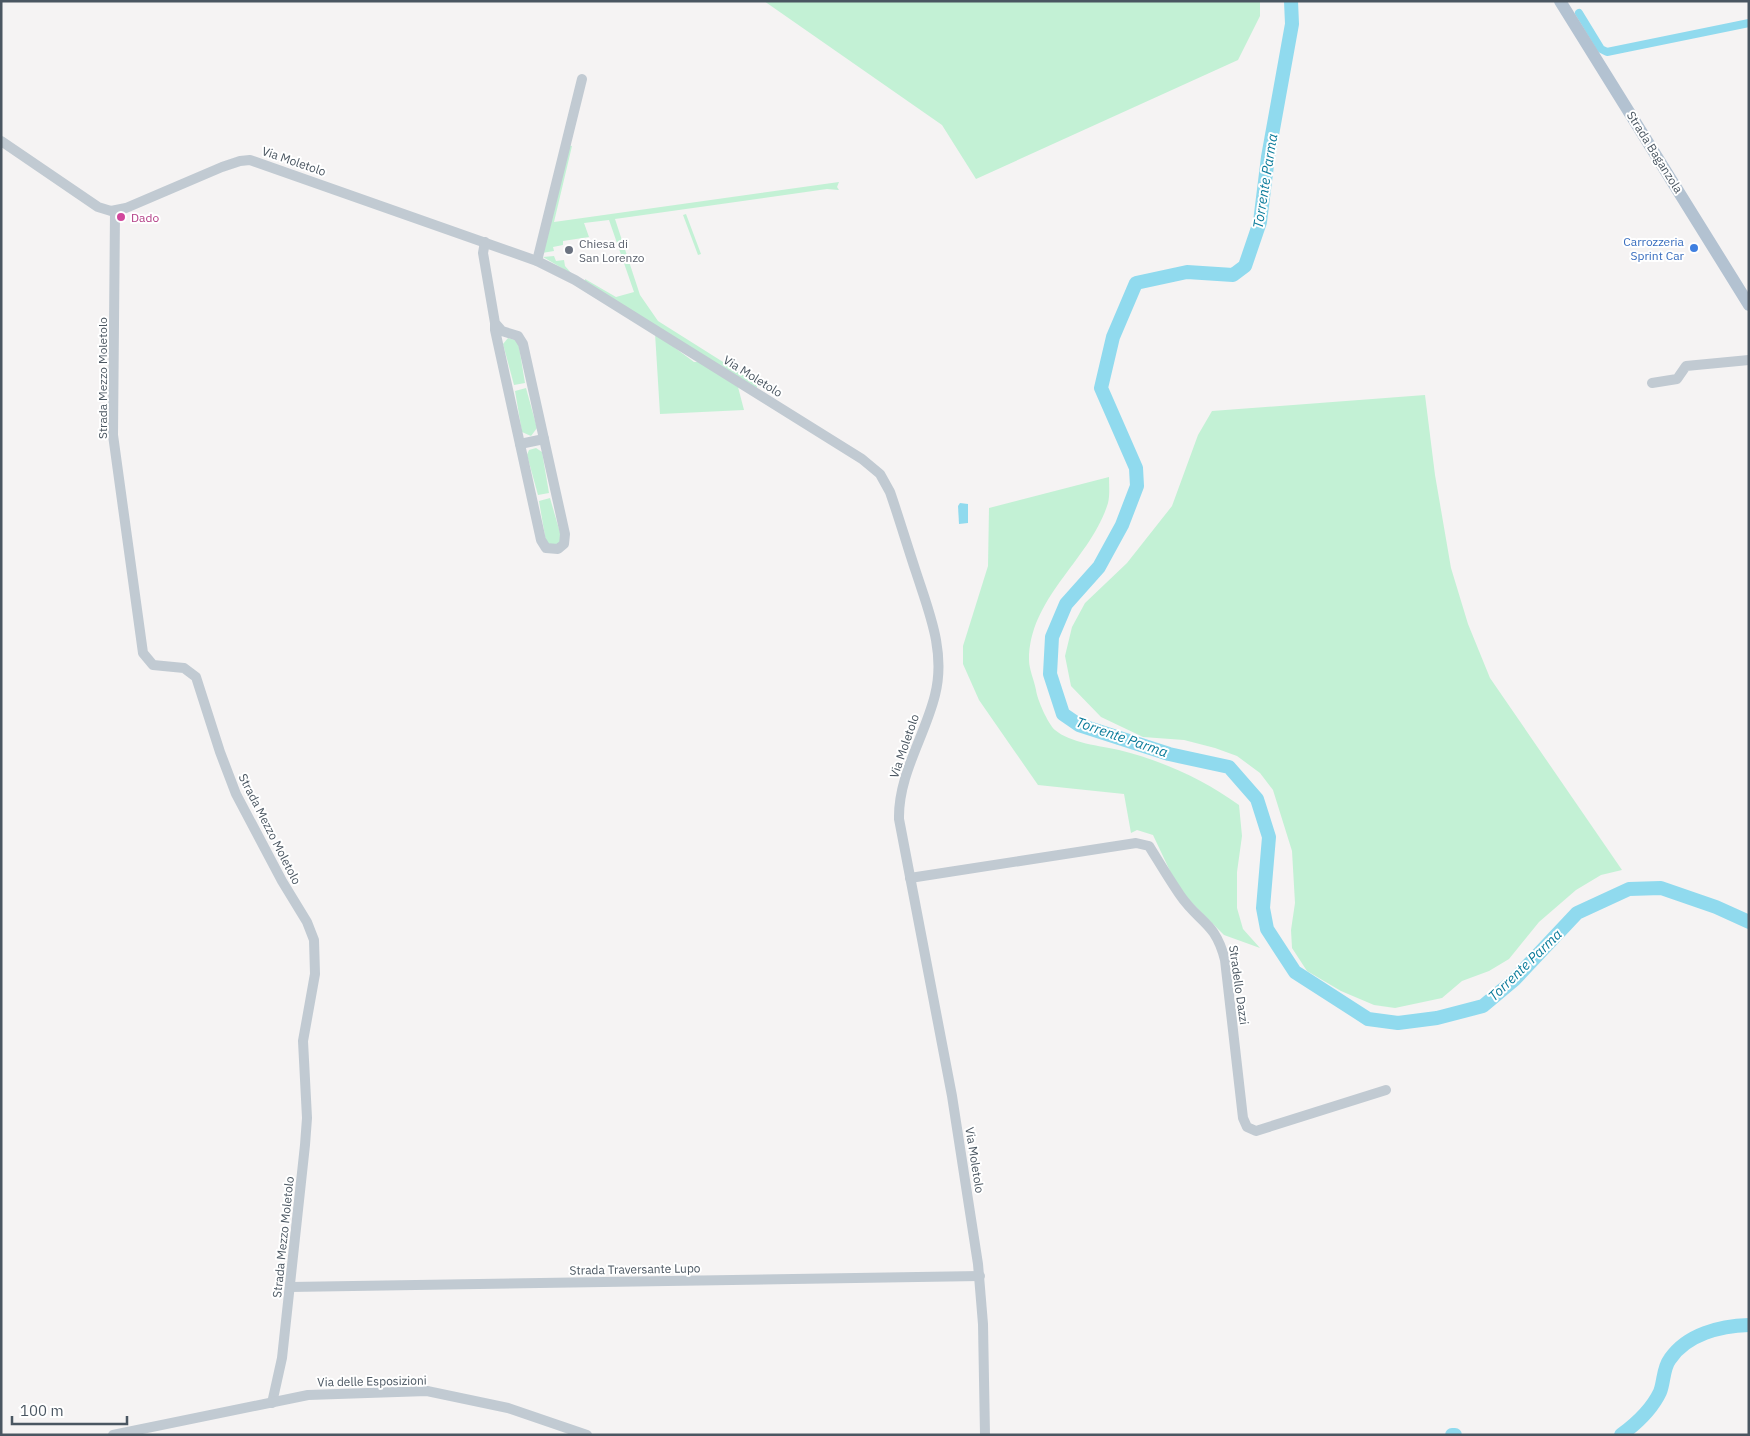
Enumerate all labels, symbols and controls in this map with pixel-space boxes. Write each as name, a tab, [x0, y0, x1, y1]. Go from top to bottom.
street label: Strada Baganzola	[1624, 108, 1687, 196]
water label: Torrente Parma	[1249, 132, 1281, 230]
street label: Via Moletolo	[260, 143, 328, 179]
place label: Dado	[131, 210, 159, 225]
marker: Dado	[115, 211, 127, 223]
place label: Carrozzeria Sprint Car	[1623, 234, 1685, 263]
place label: Chiesa di San Lorenzo	[579, 236, 645, 265]
marker: Carrozzeria Sprint Car	[1688, 242, 1700, 254]
marker: Chiesa di San Lorenzo	[563, 244, 575, 256]
street label: Strada Mezzo Moletolo	[95, 317, 110, 439]
street label: Via Moletolo	[721, 352, 786, 400]
street label: Via Moletolo	[886, 712, 922, 780]
water label: Torrente Parma	[1074, 713, 1170, 761]
street label: Strada Mezzo Moletolo	[236, 771, 305, 887]
water label: Torrente Parma	[1484, 925, 1566, 1005]
street label: Stradello Dazzi	[1226, 944, 1252, 1026]
street label: Via Moletolo	[962, 1126, 988, 1194]
street label: Strada Mezzo Moletolo	[269, 1175, 297, 1299]
street label: Strada Traversante Lupo	[569, 1260, 701, 1278]
street label: Via delle Esposizioni	[317, 1373, 427, 1389]
scale bar	[12, 1394, 128, 1426]
text: 100 m	[20, 1401, 64, 1420]

